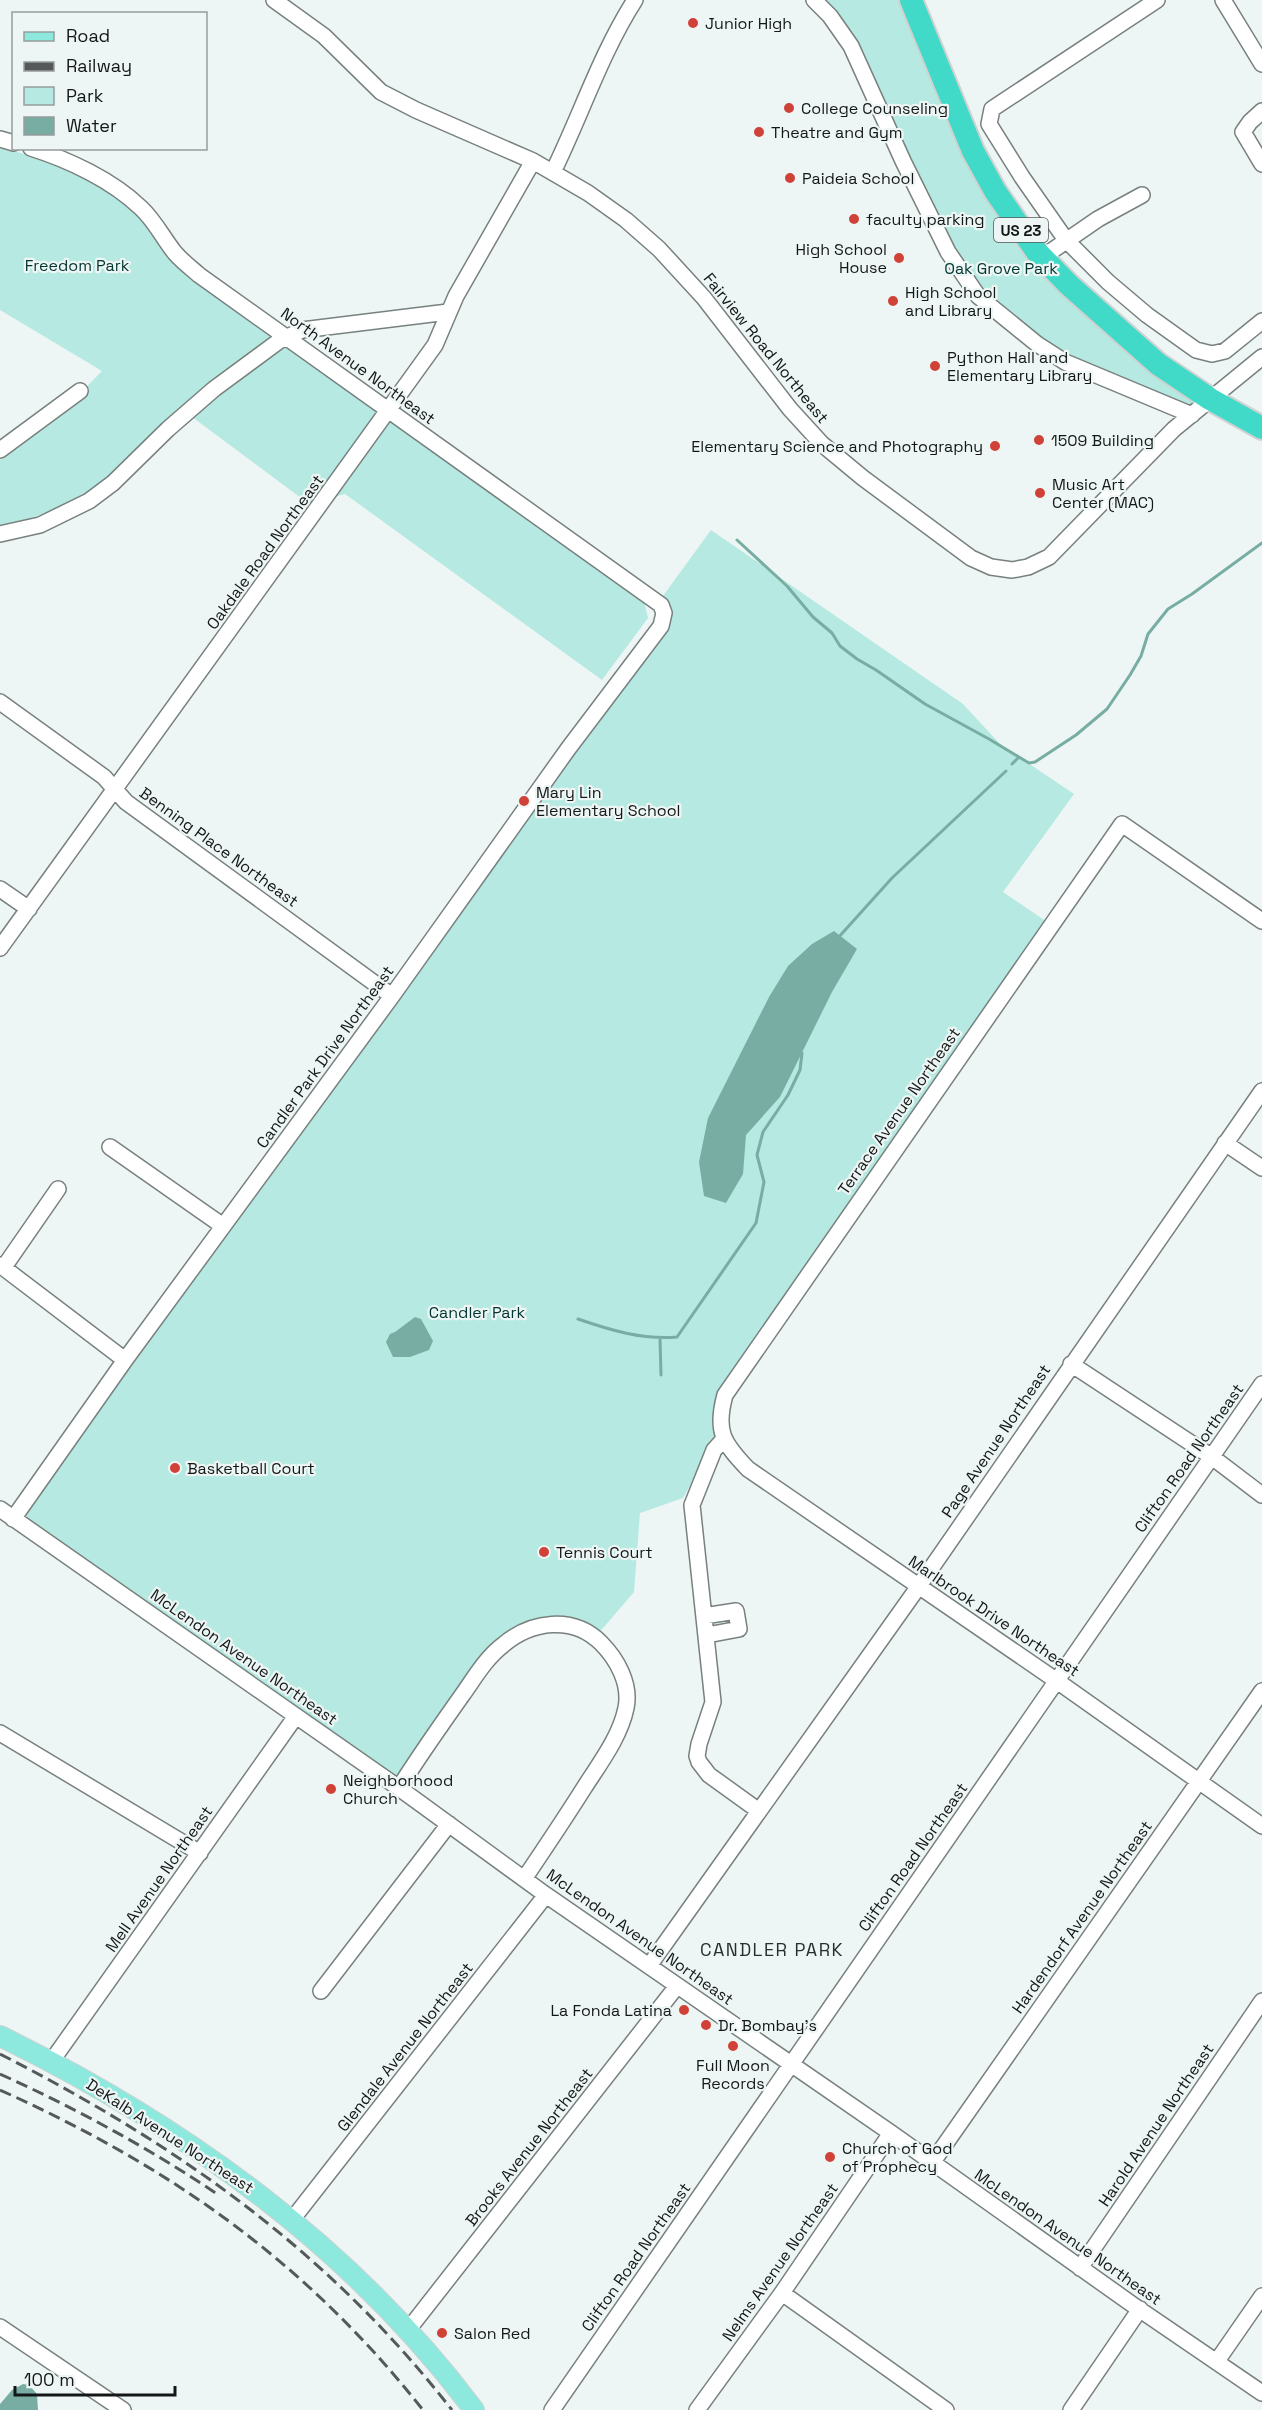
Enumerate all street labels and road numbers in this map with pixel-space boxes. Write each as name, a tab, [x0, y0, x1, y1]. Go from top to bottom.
road number: US 23	[994, 218, 1048, 242]
street label: Fairview Road Northeast	[699, 268, 833, 428]
street label: North Avenue Northeast	[277, 303, 439, 429]
street label: Oakdale Road Northeast	[202, 470, 328, 634]
street label: Benning Place Northeast	[135, 782, 303, 912]
street label: Candler Park Drive Northeast	[252, 961, 398, 1153]
street label: Terrace Avenue Northeast	[833, 1023, 965, 1199]
street label: Page Avenue Northeast	[937, 1360, 1055, 1522]
street label: Clifton Road Northeast	[1130, 1379, 1248, 1537]
street label: Marlbrook Drive Northeast	[904, 1551, 1084, 1681]
street label: McLendon Avenue Northeast	[146, 1584, 342, 1730]
street label: Clifton Road Northeast	[854, 1778, 972, 1936]
street label: Mell Avenue Northeast	[101, 1802, 217, 1956]
street label: Hardendorf Avenue Northeast	[1007, 1816, 1157, 2018]
street label: McLendon Avenue Northeast	[542, 1864, 738, 2010]
street label: Glendale Avenue Northeast	[332, 1958, 478, 2136]
street label: Harold Avenue Northeast	[1094, 2040, 1218, 2210]
street label: Brooks Avenue Northeast	[461, 2064, 597, 2230]
street label: DeKalb Avenue Northeast	[82, 2074, 258, 2198]
street label: McLendon Avenue Northeast	[970, 2164, 1166, 2310]
street label: Clifton Road Northeast	[577, 2178, 695, 2336]
street label: Nelms Avenue Northeast	[717, 2179, 843, 2345]

